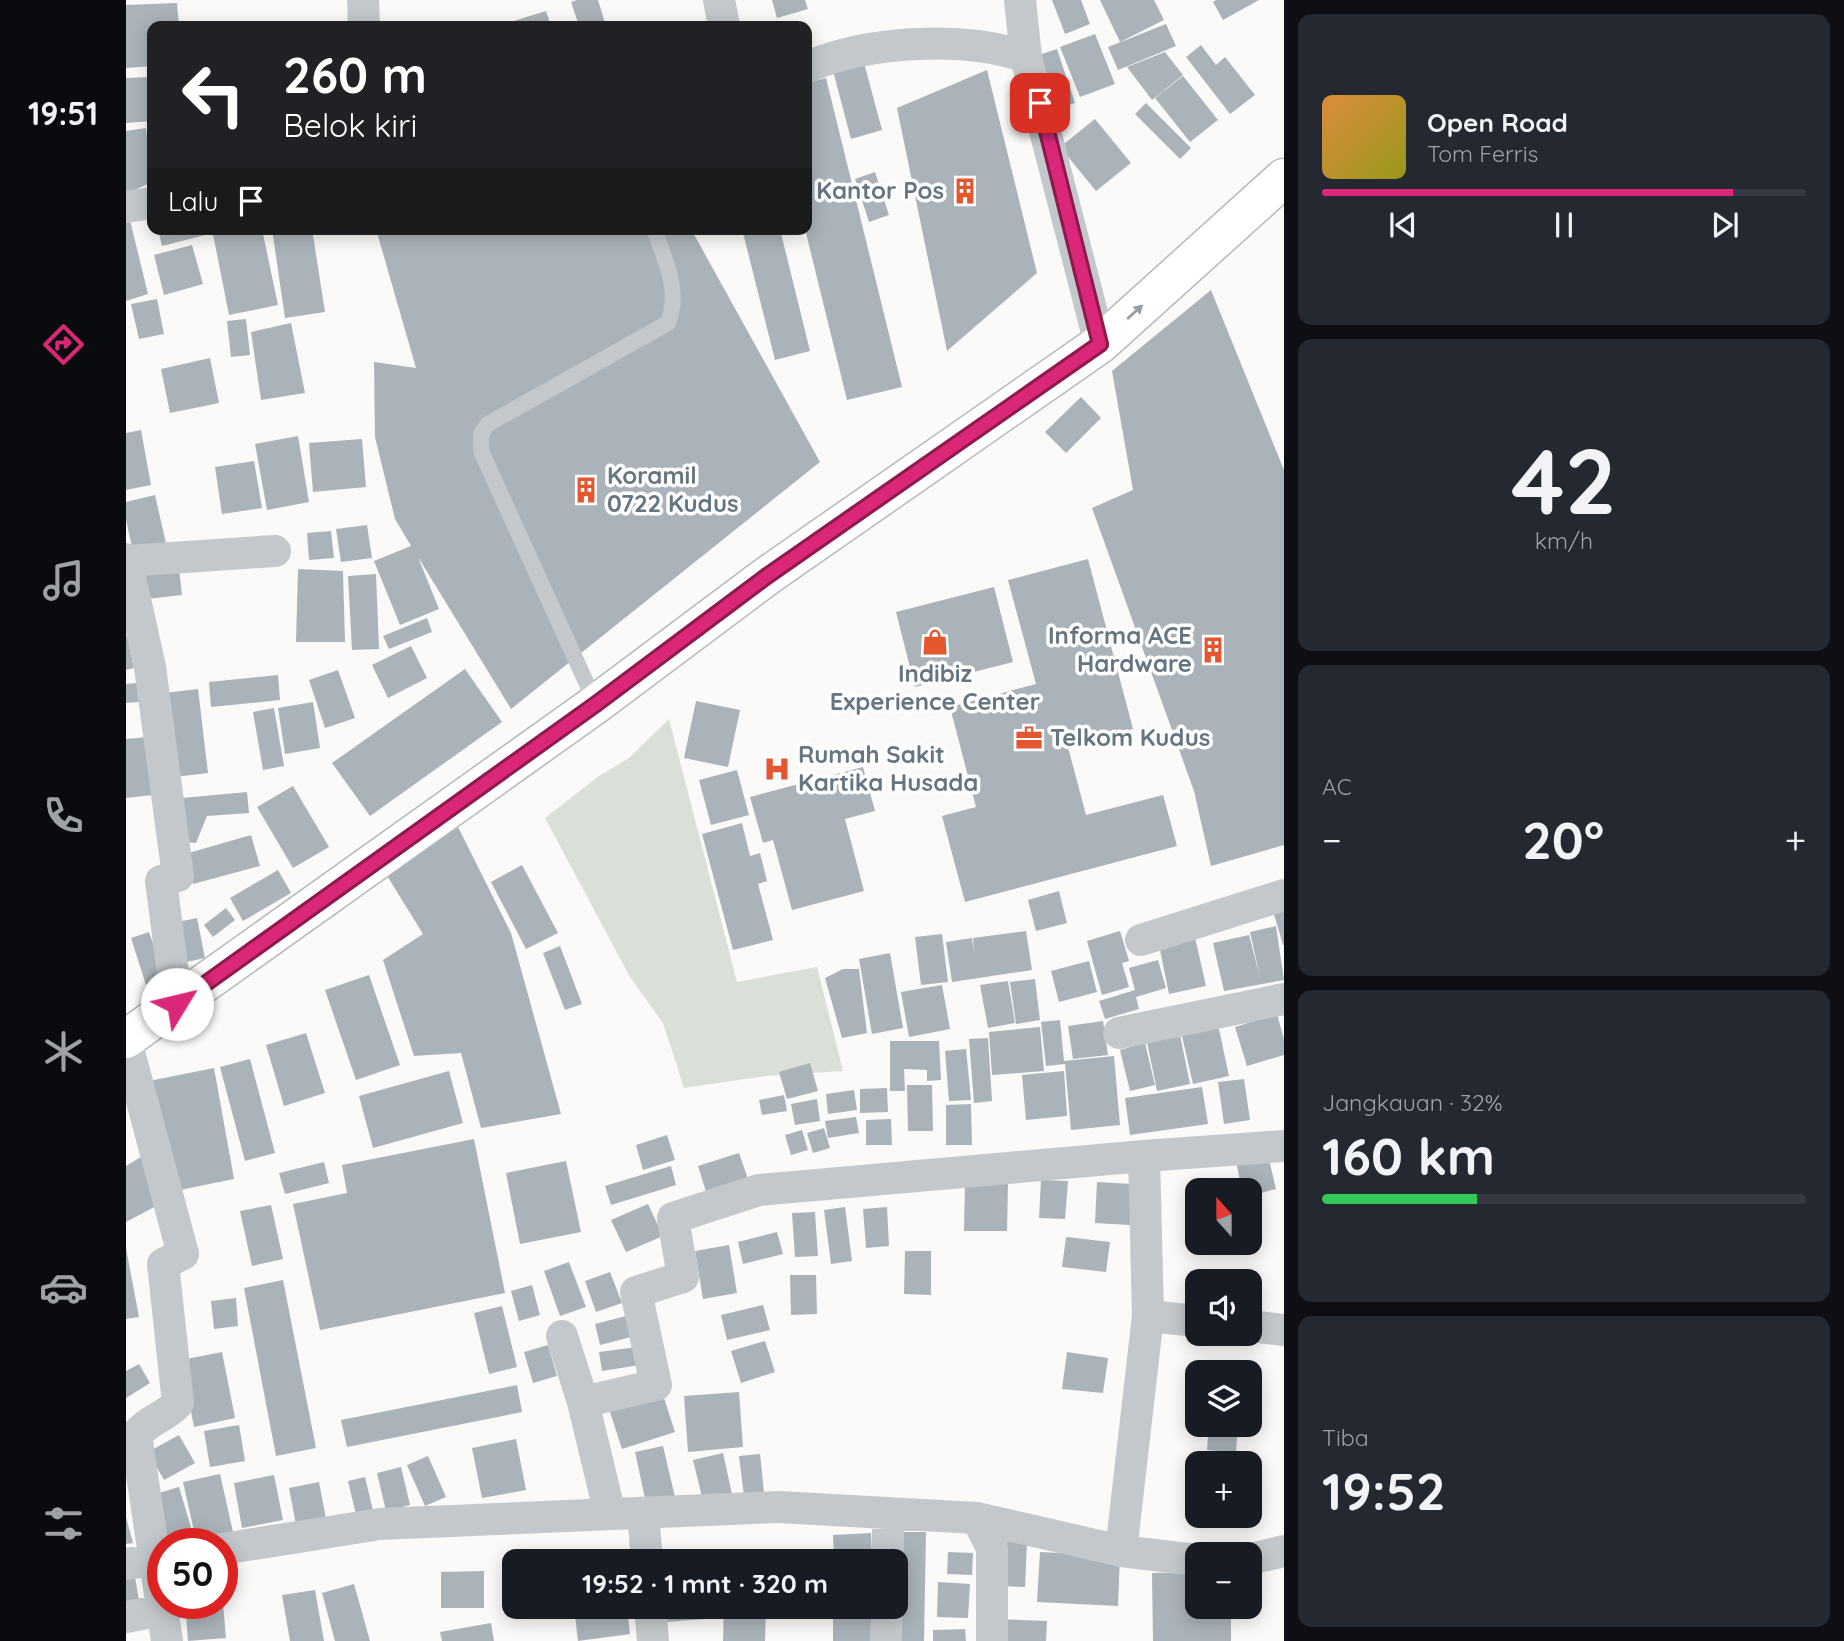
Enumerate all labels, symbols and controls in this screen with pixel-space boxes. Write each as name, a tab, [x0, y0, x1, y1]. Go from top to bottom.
text: 260 m	[283, 44, 427, 105]
icon: left	[168, 49, 259, 140]
pin	[1010, 73, 1070, 133]
icon: arrive	[1021, 84, 1059, 122]
text: 19:51	[28, 93, 98, 133]
text: Belok kiri	[283, 105, 417, 145]
text: Open Road	[1427, 106, 1568, 139]
text: Tom Ferris	[1427, 139, 1538, 168]
place label: Kantor Pos	[816, 175, 944, 205]
building icon: Kantor Pos	[950, 176, 980, 206]
icon: arrive	[232, 182, 270, 220]
text: Lalu	[168, 185, 218, 218]
icon: previous	[1384, 206, 1422, 244]
icon: pause	[1545, 206, 1583, 244]
icon: next	[1706, 206, 1744, 244]
one-way arrow	[1126, 304, 1144, 320]
icon: directions	[39, 320, 88, 369]
text: 42	[1511, 423, 1617, 537]
place label: Koramil 0722 Kudus	[607, 460, 739, 518]
building icon: Koramil 0722 Kudus	[571, 475, 601, 505]
text: km/h	[1535, 526, 1593, 555]
icon: music	[39, 556, 88, 605]
place label: Informa ACE Hardware	[1048, 620, 1192, 678]
shop icon: Indibiz Experience Center	[920, 627, 950, 657]
building icon: Informa ACE Hardware	[1198, 635, 1228, 665]
place label: Indibiz Experience Center	[830, 658, 1040, 716]
place label: Telkom Kudus	[1050, 722, 1210, 752]
office icon: Telkom Kudus	[1014, 723, 1044, 753]
place label: Rumah Sakit Kartika Husada	[798, 739, 978, 797]
hospital icon: Rumah Sakit Kartika Husada	[762, 754, 792, 784]
text: AC	[1322, 772, 1352, 801]
icon: phone	[39, 791, 88, 840]
text: 20°	[1522, 807, 1604, 872]
text: −	[1322, 816, 1342, 864]
text: +	[1785, 816, 1806, 864]
position arrow	[140, 967, 214, 1041]
icon: climate	[39, 1027, 88, 1076]
text: Jangkauan · 32%	[1322, 1088, 1503, 1117]
text: 160 km	[1322, 1123, 1495, 1188]
north arrow	[1185, 1178, 1262, 1255]
map controls	[1185, 1178, 1262, 1619]
icon: car	[39, 1263, 88, 1312]
button: sound	[1185, 1269, 1262, 1346]
button: layers	[1185, 1360, 1262, 1437]
text: Tiba	[1322, 1423, 1369, 1452]
button: +	[1185, 1451, 1262, 1528]
text: 19:52	[1322, 1458, 1446, 1523]
icon: filters	[39, 1499, 88, 1548]
speed limit sign: 50	[147, 1528, 238, 1619]
button: −	[1185, 1542, 1262, 1619]
text: 19:52 · 1 mnt · 320 m	[582, 1567, 828, 1600]

